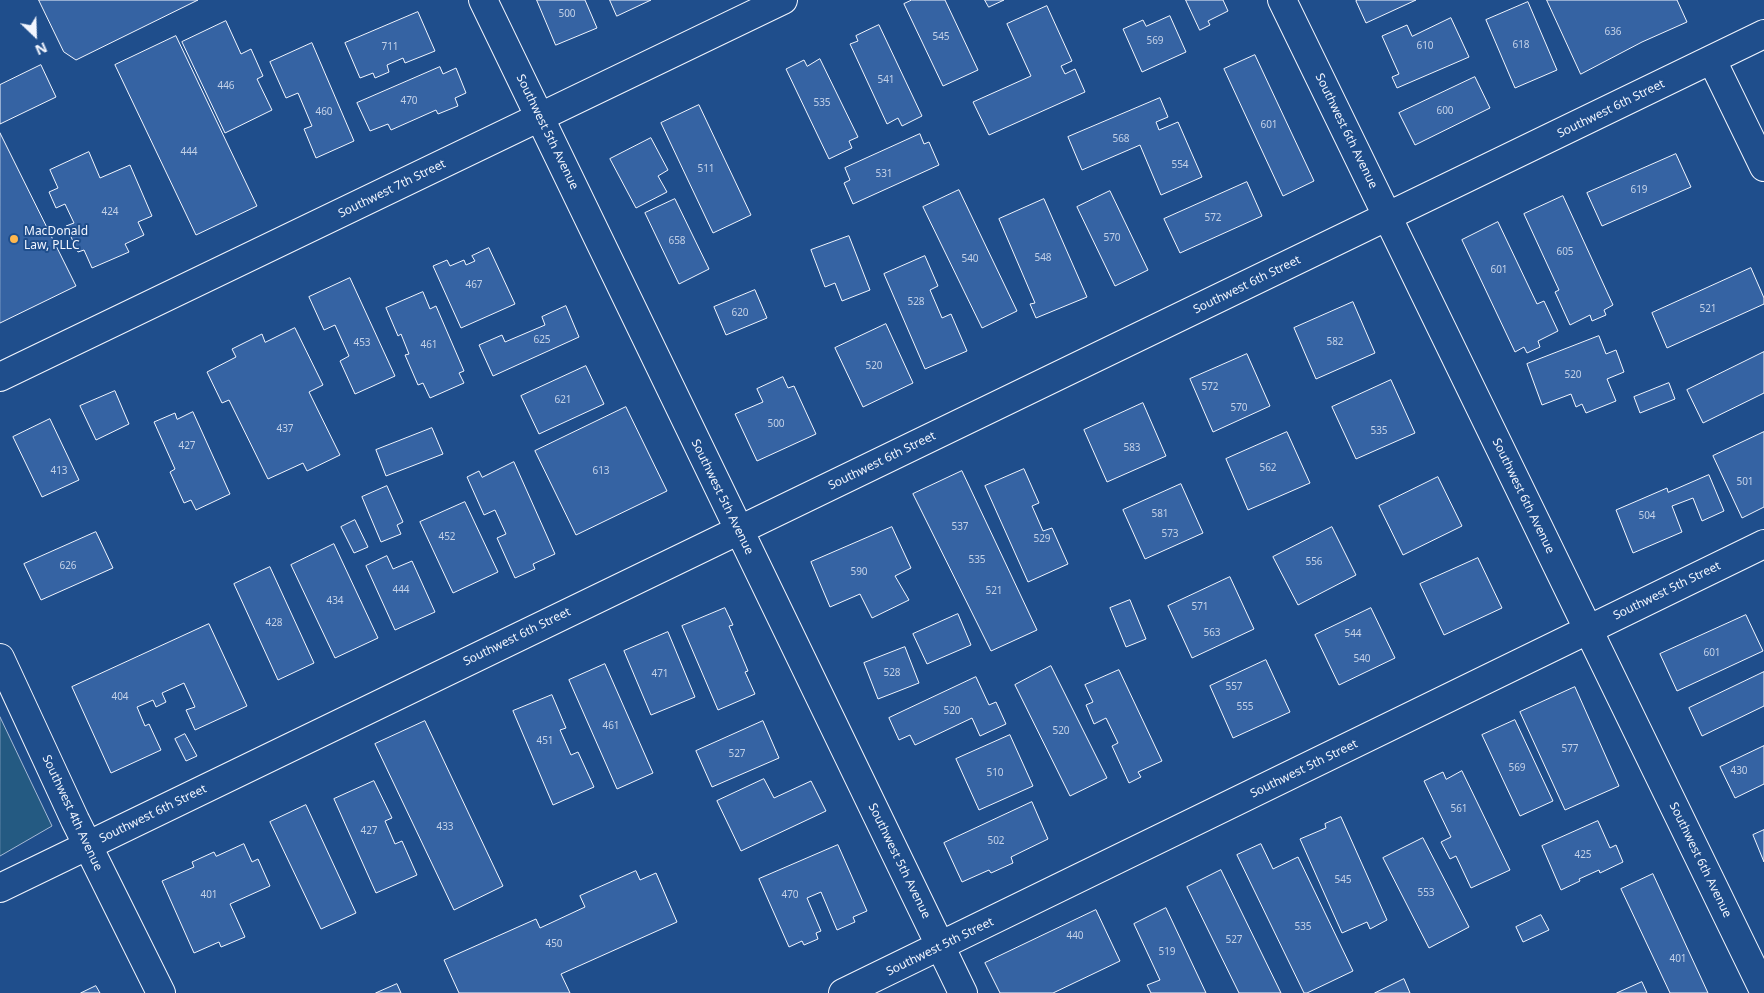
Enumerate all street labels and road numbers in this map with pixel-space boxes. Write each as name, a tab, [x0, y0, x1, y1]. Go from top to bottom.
street label: Southwest 6th Avenue	[1312, 71, 1380, 191]
street label: Southwest 5th Avenue	[513, 72, 581, 192]
street label: Southwest 6th Street	[1555, 77, 1667, 141]
street label: Southwest 7th Street	[336, 157, 448, 221]
street label: Southwest 6th Street	[1191, 253, 1303, 317]
street label: Southwest 6th Street	[826, 429, 938, 493]
street label: Southwest 6th Avenue	[1489, 436, 1557, 556]
street label: Southwest 5th Avenue	[688, 437, 756, 557]
street label: Southwest 5th Street	[1611, 559, 1723, 623]
street label: Southwest 6th Street	[461, 605, 573, 669]
street label: Southwest 5th Street	[1248, 737, 1360, 801]
street label: Southwest 4th Avenue	[39, 753, 105, 873]
street label: Southwest 6th Street	[97, 782, 209, 846]
street label: Southwest 6th Avenue	[1666, 800, 1734, 920]
street label: Southwest 5th Avenue	[865, 801, 933, 921]
street label: Southwest 5th Street	[884, 915, 996, 979]

